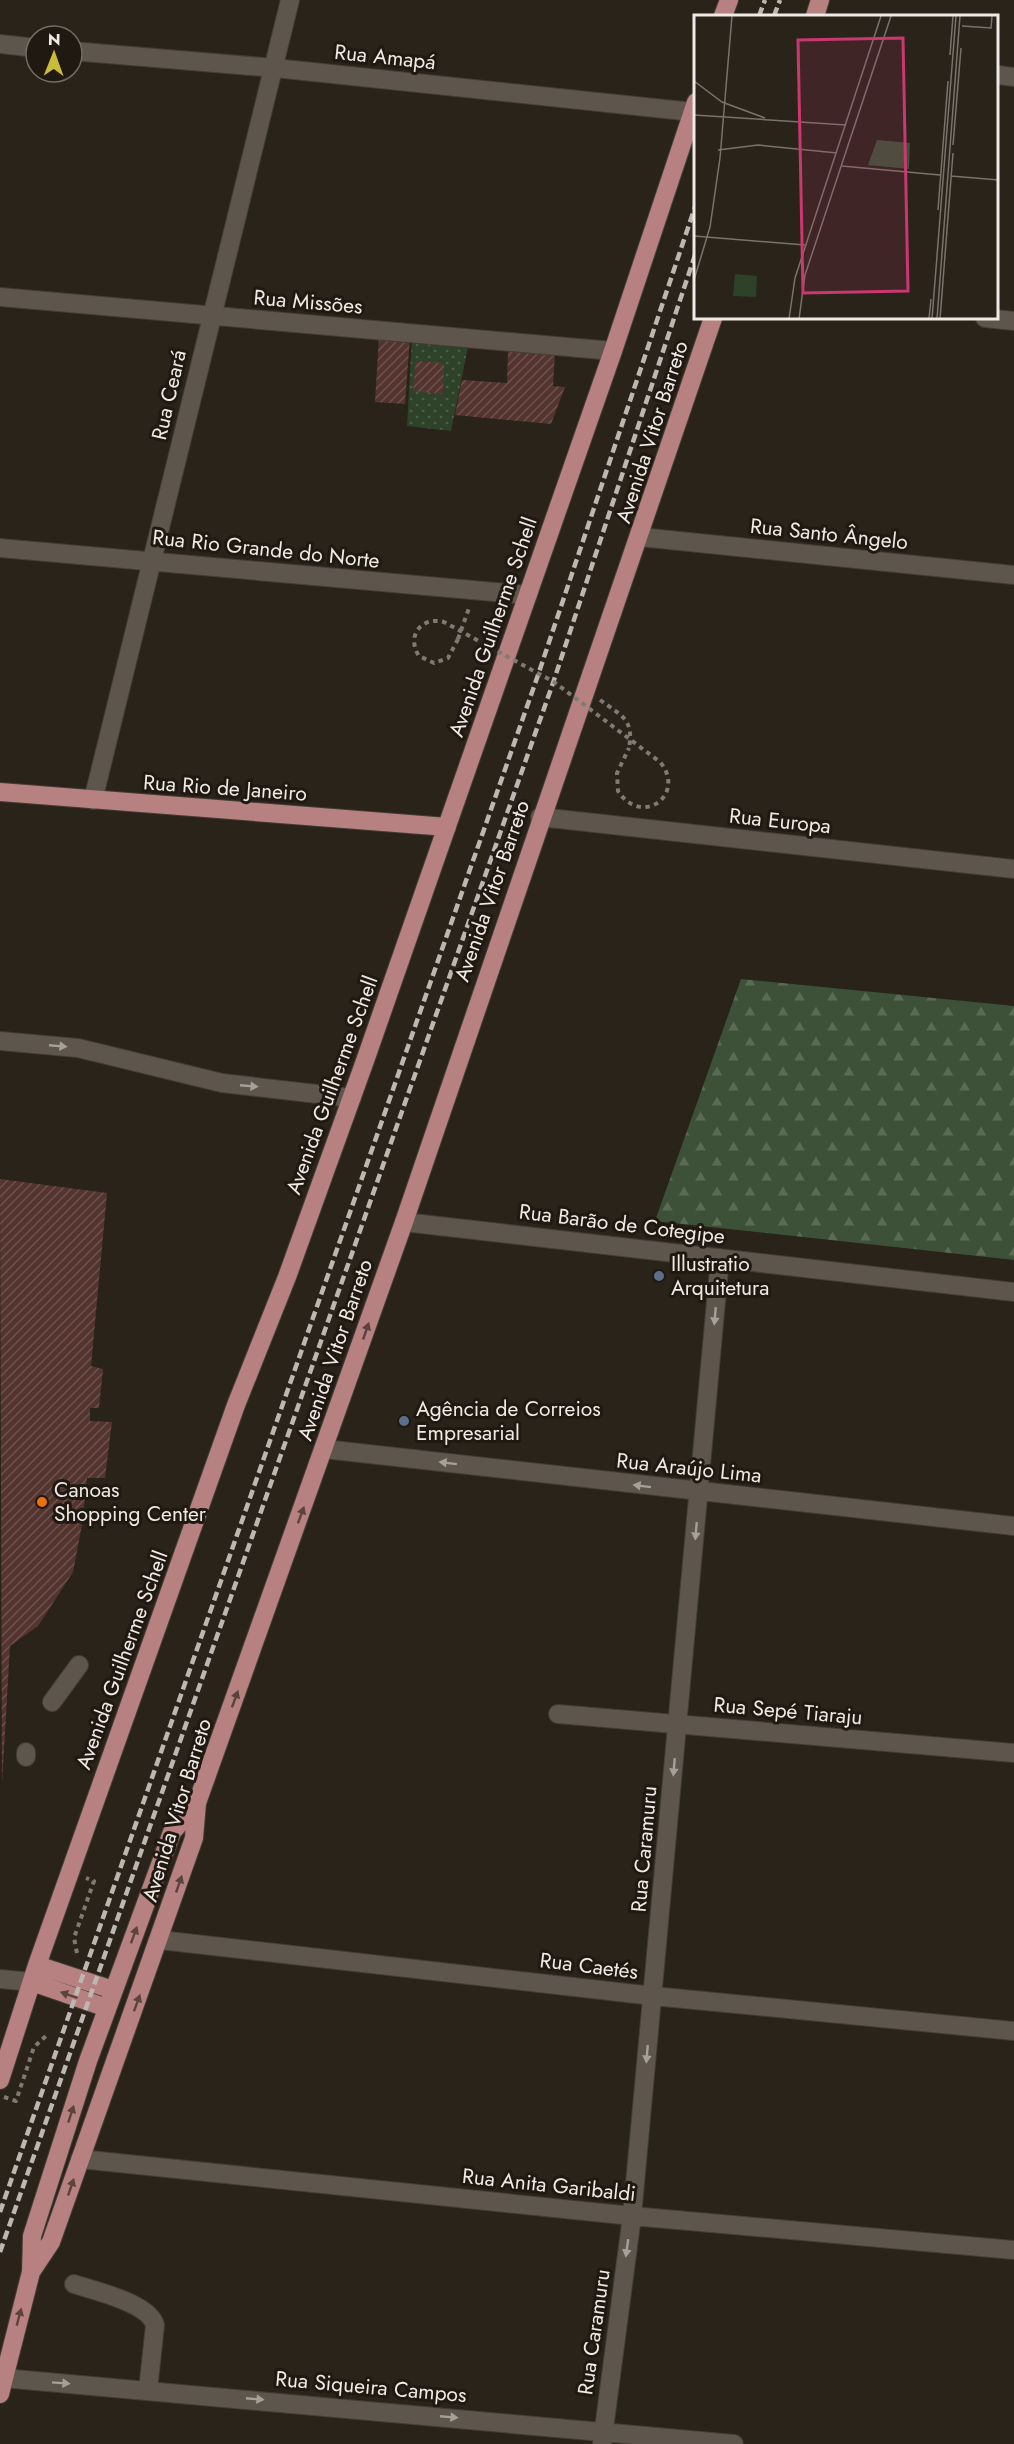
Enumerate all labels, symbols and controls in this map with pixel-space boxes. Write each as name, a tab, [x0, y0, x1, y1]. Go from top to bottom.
inset map	[694, 15, 999, 320]
north arrow	[24, 24, 84, 84]
text: N	[48, 28, 61, 51]
street label: Rua Amapá	[333, 37, 437, 77]
street label: Rua Missões	[252, 282, 364, 322]
street label: Avenida Vitor Barreto	[608, 337, 696, 527]
street label: Rua Ceará	[144, 347, 194, 443]
street label: Rua Santo Ângelo	[749, 511, 909, 557]
street label: Avenida Guilherme Schell	[441, 513, 545, 741]
street label: Rua Rio Grande do Norte	[151, 522, 381, 576]
street label: Rua Rio de Janeiro	[142, 767, 308, 809]
street label: Avenida Vitor Barreto	[447, 796, 537, 986]
street label: Rua Europa	[728, 801, 832, 841]
street label: Avenida Guilherme Schell	[278, 972, 386, 1198]
one-way arrow	[49, 1041, 68, 1051]
one-way arrow	[239, 1081, 258, 1091]
street label: Rua Barão de Cotegipe	[517, 1196, 727, 1252]
place label: Illustratio Arquitetura	[671, 1249, 769, 1303]
street label: Avenida Vitor Barreto	[290, 1255, 380, 1445]
marker: Illustratio Arquitetura	[652, 1269, 666, 1283]
one-way arrow	[710, 1307, 720, 1326]
one-way arrow	[361, 1322, 371, 1340]
place label: Agência de Correios Empresarial	[416, 1394, 601, 1448]
marker: Agência de Correios Empresarial	[397, 1414, 411, 1428]
street label: Rua Araújo Lima	[615, 1445, 763, 1491]
one-way arrow	[439, 1459, 458, 1468]
place label: Canoas Shopping Center	[54, 1475, 207, 1529]
one-way arrow	[632, 1481, 651, 1490]
marker: Canoas Shopping Center	[35, 1495, 49, 1509]
one-way arrow	[296, 1506, 306, 1524]
one-way arrow	[691, 1522, 701, 1541]
street label: Avenida Guilherme Schell	[68, 1547, 176, 1773]
one-way arrow	[230, 1689, 240, 1707]
street label: Rua Sepé Tiaraju	[712, 1690, 864, 1732]
street label: Avenida Vitor Barreto	[135, 1715, 219, 1905]
one-way arrow	[669, 1758, 679, 1777]
street label: Rua Caramuru	[624, 1785, 664, 1913]
one-way arrow	[174, 1875, 184, 1893]
one-way arrow	[129, 1926, 139, 1944]
street label: Rua Caetés	[538, 1945, 640, 1987]
one-way arrow	[60, 1990, 78, 2000]
one-way arrow	[132, 1994, 142, 2012]
one-way arrow	[642, 2045, 652, 2064]
one-way arrow	[67, 2105, 76, 2123]
street label: Rua Anita Garibaldi	[461, 2161, 637, 2209]
one-way arrow	[66, 2178, 76, 2196]
one-way arrow	[623, 2239, 632, 2258]
street label: Rua Caramuru	[570, 2267, 618, 2397]
one-way arrow	[14, 2308, 24, 2326]
street label: Rua Siqueira Campos	[274, 2364, 468, 2410]
one-way arrow	[51, 2378, 70, 2388]
one-way arrow	[246, 2394, 265, 2404]
one-way arrow	[440, 2412, 459, 2422]

